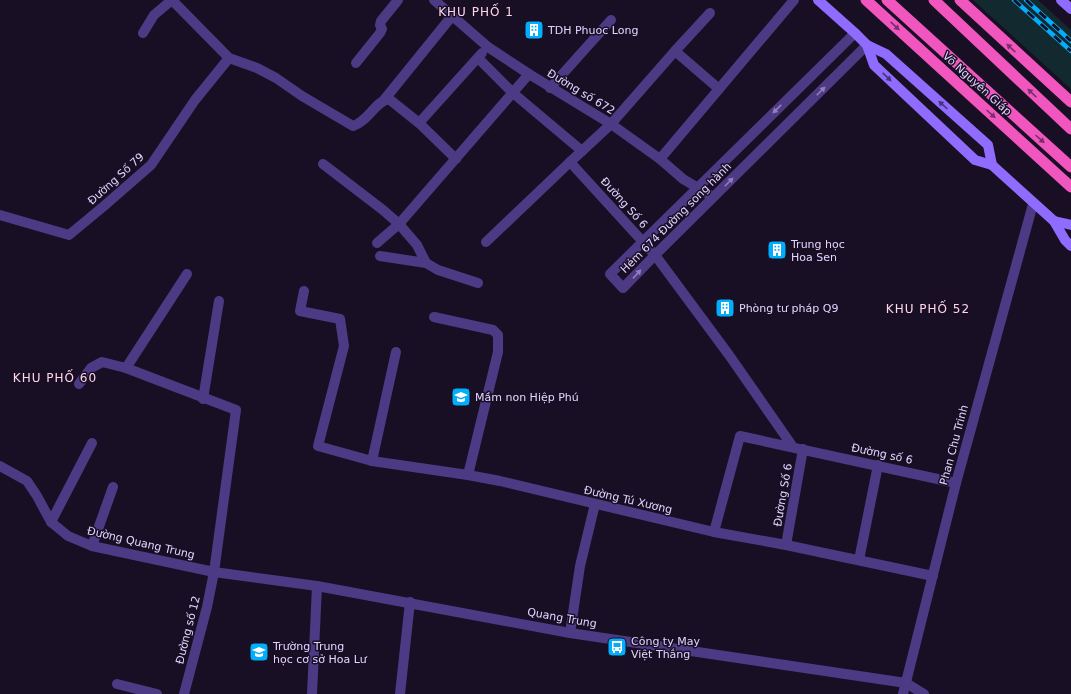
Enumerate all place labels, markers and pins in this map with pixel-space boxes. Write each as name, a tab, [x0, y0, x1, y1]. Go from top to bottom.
building icon: TDH Phuoc Long	[523, 19, 545, 41]
place label: TDH Phuoc Long	[547, 24, 638, 37]
place label: Trung học Hoa Sen	[790, 238, 845, 264]
building icon: Trung học Hoa Sen	[766, 239, 788, 261]
building icon: Phòng tư pháp Q9	[714, 297, 736, 319]
place label: Phòng tư pháp Q9	[739, 302, 838, 315]
school or university icon: Mầm non Hiệp Phú	[450, 386, 472, 408]
place label: Mầm non Hiệp Phú	[475, 391, 579, 404]
place label: Công ty May Việt Thắng	[631, 635, 700, 661]
bus stop icon: Công ty May Việt Thắng	[606, 636, 628, 658]
place label: Trường Trung học cơ sở Hoa Lư	[272, 640, 368, 666]
school or university icon: Trường Trung học cơ sở Hoa Lư	[248, 641, 270, 663]

